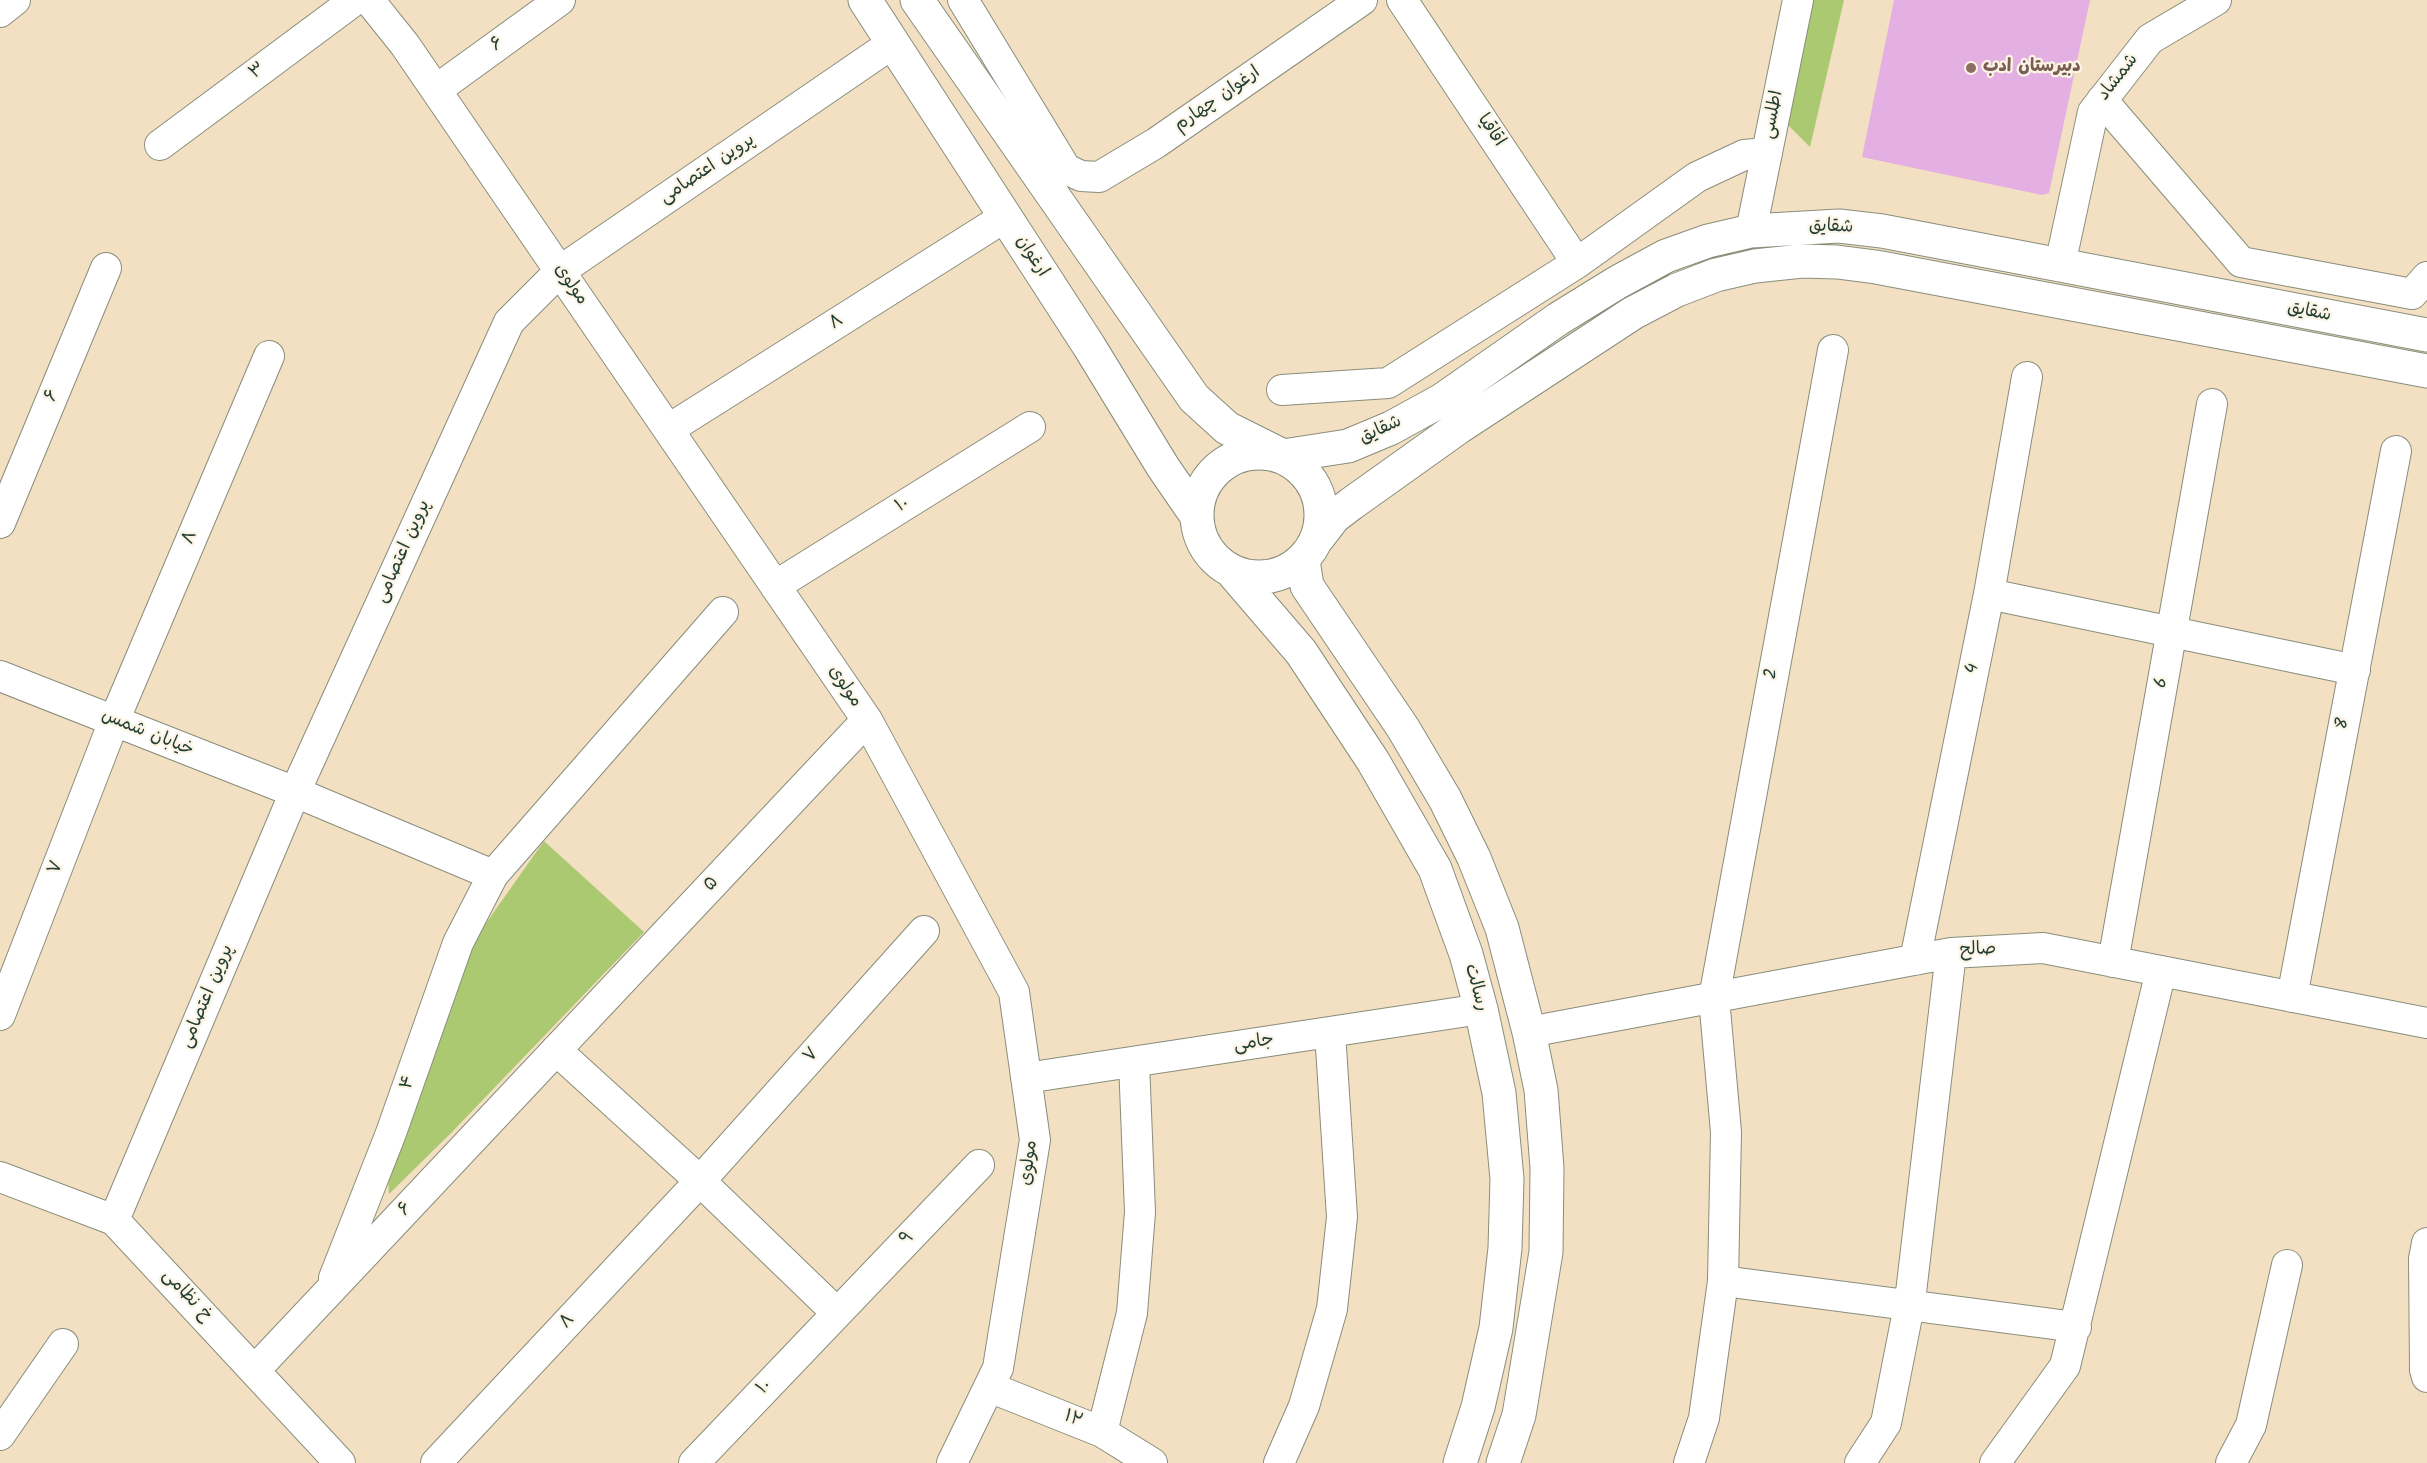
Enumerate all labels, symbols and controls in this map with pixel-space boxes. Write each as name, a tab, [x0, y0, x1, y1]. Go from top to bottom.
street label: ۶	[487, 33, 509, 57]
street label: شمشاد	[2094, 50, 2144, 106]
place label: دبیرستان ادب	[1983, 57, 2081, 79]
street label: ۳	[246, 59, 270, 85]
marker: دبیرستان ادب	[1964, 61, 1978, 75]
street label: ارغوان چهارم	[1171, 63, 1265, 137]
street label: اطلسی	[1759, 89, 1789, 141]
street label: اقاقیا	[1471, 111, 1509, 151]
street label: پروین اعتصامی	[656, 130, 760, 210]
street label: شقایق	[1808, 216, 1854, 240]
street label: ارغوان	[1010, 232, 1052, 282]
street label: مولوی	[548, 260, 592, 310]
street label: شقایق	[2285, 298, 2333, 328]
street label: ۸	[826, 311, 848, 335]
street label: ۶	[41, 387, 65, 405]
street label: شقایق	[1356, 412, 1406, 450]
street label: ۱۰	[892, 494, 914, 518]
street label: پروین اعتصامی	[372, 497, 436, 607]
street label: ۸	[179, 528, 203, 548]
street label: مولوی	[822, 662, 866, 712]
street label: 4	[1962, 662, 1986, 676]
street label: 2	[1761, 667, 1785, 681]
street label: 6	[2151, 676, 2175, 690]
street label: خیابان شمس	[98, 706, 196, 762]
street label: 8	[2332, 717, 2356, 731]
street label: ۷	[45, 858, 69, 878]
street label: ۵	[700, 873, 724, 897]
street label: صالح	[1959, 939, 1997, 963]
street label: پروین اعتصامی	[177, 942, 239, 1052]
street label: رسالت	[1458, 962, 1492, 1014]
street label: جامی	[1232, 1030, 1276, 1058]
street label: ۷	[800, 1044, 824, 1068]
street label: ۴	[397, 1073, 421, 1093]
street label: مولوی	[1017, 1139, 1043, 1187]
street label: ۶	[394, 1199, 418, 1221]
street label: ۹	[896, 1227, 920, 1251]
street label: خ نظامی	[157, 1266, 215, 1326]
street label: ۸	[556, 1310, 580, 1334]
street label: ۱۰	[753, 1376, 777, 1400]
street label: ۱۲	[1060, 1407, 1086, 1433]

